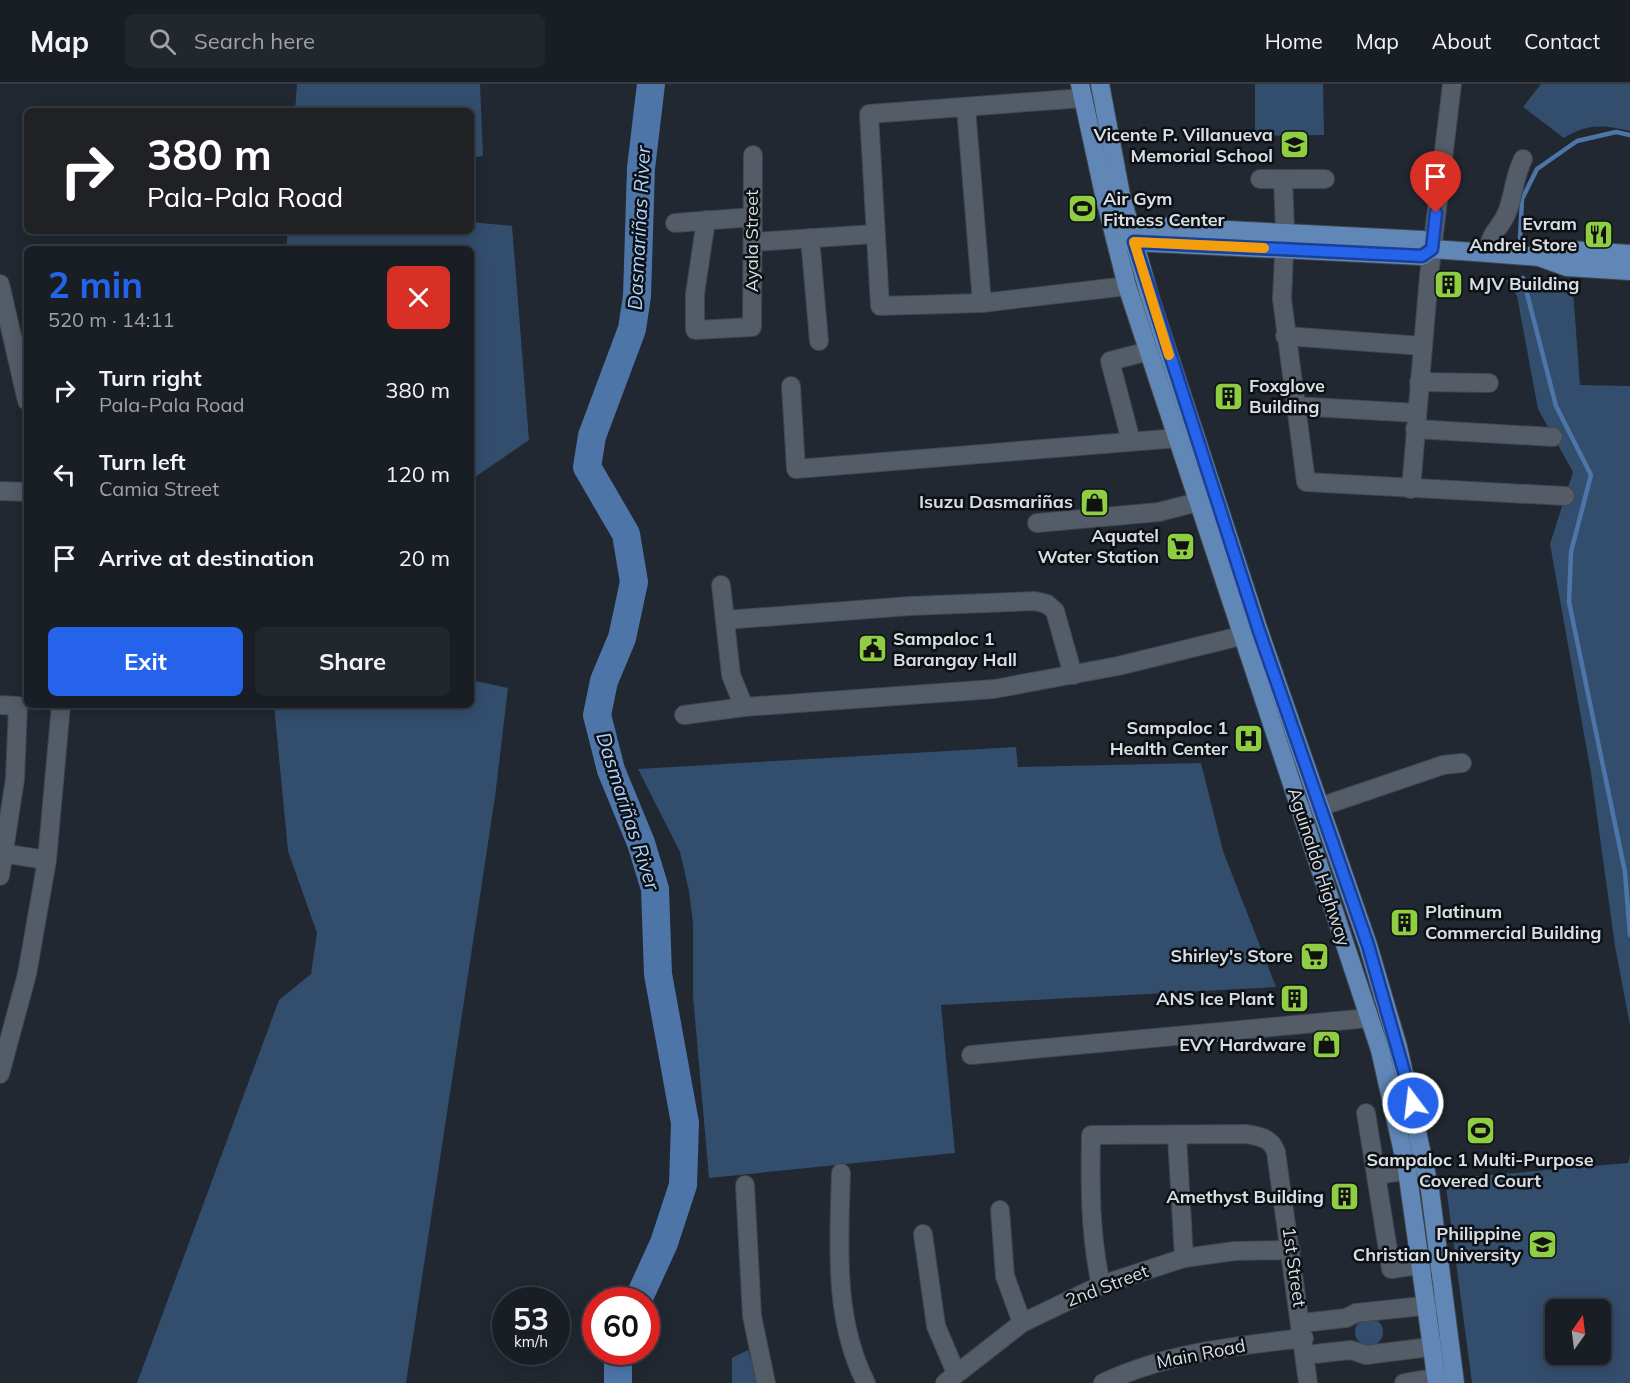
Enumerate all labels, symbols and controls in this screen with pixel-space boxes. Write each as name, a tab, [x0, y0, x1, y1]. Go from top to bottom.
search box	[125, 14, 545, 68]
text: Map	[30, 24, 89, 59]
icon: search	[146, 25, 179, 58]
text: Search here	[194, 27, 315, 55]
text: Home	[1265, 28, 1323, 54]
text: Map	[1356, 28, 1399, 54]
text: About	[1432, 28, 1491, 54]
text: Contact	[1524, 28, 1600, 54]
place label: Vicente P. Villanueva Memorial School	[1092, 123, 1273, 167]
text: 380 m	[147, 128, 272, 181]
school or university icon: Vicente P. Villanueva Memorial School	[1278, 129, 1310, 161]
icon: right	[48, 132, 126, 210]
water label: Dasmariñas River	[622, 144, 655, 311]
pin	[1410, 151, 1461, 213]
icon: arrive	[1419, 160, 1452, 193]
text: Pala-Pala Road	[147, 180, 343, 214]
place label: Air Gym Fitness Center	[1103, 187, 1226, 231]
street label: Ayala Street	[740, 190, 763, 292]
sports icon: Air Gym Fitness Center	[1066, 193, 1098, 225]
place label: Evram Andrei Store	[1469, 212, 1577, 256]
restaurant icon: Evram Andrei Store	[1582, 218, 1614, 250]
text: 2 min	[48, 262, 143, 307]
button: close	[387, 266, 450, 329]
building icon: MJV Building	[1432, 268, 1464, 300]
place label: MJV Building	[1469, 272, 1580, 295]
text: 520 m · 14:11	[48, 307, 174, 332]
text: Turn right	[99, 364, 202, 392]
icon: right	[48, 374, 81, 407]
place label: Foxglove Building	[1249, 374, 1325, 418]
text: 380 m	[385, 376, 450, 404]
building icon: Foxglove Building	[1212, 380, 1244, 412]
text: Pala-Pala Road	[99, 392, 244, 417]
text: Turn left	[99, 448, 186, 476]
icon: left	[48, 458, 81, 491]
text: 120 m	[385, 460, 450, 488]
text: Camia Street	[99, 476, 219, 501]
shop icon: Isuzu Dasmariñas	[1078, 486, 1110, 518]
place label: Isuzu Dasmariñas	[919, 490, 1073, 513]
place label: Aquatel Water Station	[1038, 524, 1159, 568]
supermarket icon: Aquatel Water Station	[1164, 530, 1196, 562]
icon: arrive	[48, 542, 81, 575]
text: Arrive at destination	[99, 544, 314, 572]
text: 20 m	[399, 544, 450, 572]
button: Exit	[48, 627, 243, 696]
button: Share	[255, 627, 450, 696]
place label: Sampaloc 1 Barangay Hall	[893, 627, 1017, 671]
public building icon: Sampaloc 1 Barangay Hall	[856, 633, 888, 665]
place label: Sampaloc 1 Health Center	[1110, 716, 1229, 760]
hospital icon: Sampaloc 1 Health Center	[1233, 722, 1265, 754]
water label: Dasmariñas River	[591, 729, 666, 894]
street label: Aguinaldo Highway	[1283, 785, 1356, 949]
place label: Platinum Commercial Building	[1425, 900, 1602, 944]
building icon: Platinum Commercial Building	[1388, 906, 1420, 938]
supermarket icon: Shirley's Store	[1298, 940, 1330, 972]
place label: Shirley's Store	[1171, 944, 1293, 967]
building icon: ANS Ice Plant	[1279, 983, 1311, 1015]
place label: ANS Ice Plant	[1156, 987, 1274, 1010]
shop icon: EVY Hardware	[1311, 1029, 1343, 1061]
place label: EVY Hardware	[1179, 1033, 1306, 1056]
position arrow	[1381, 1071, 1445, 1135]
sports icon: Sampaloc 1 Multi-Purpose Covered Court	[1464, 1115, 1496, 1147]
place label: Sampaloc 1 Multi-Purpose Covered Court	[1366, 1148, 1594, 1192]
building icon: Amethyst Building	[1329, 1181, 1361, 1213]
place label: Amethyst Building	[1166, 1185, 1324, 1208]
place label: Philippine Christian University	[1353, 1222, 1521, 1266]
street label: 1st Street	[1278, 1226, 1311, 1308]
school or university icon: Philippine Christian University	[1526, 1228, 1558, 1260]
street label: 2nd Street	[1062, 1259, 1151, 1312]
speed limit sign: 60	[582, 1287, 660, 1365]
north arrow	[1545, 1299, 1611, 1365]
map controls	[1545, 1299, 1611, 1365]
text: 53	[513, 1300, 549, 1338]
text: km/h	[514, 1332, 548, 1351]
street label: Main Road	[1155, 1334, 1247, 1373]

